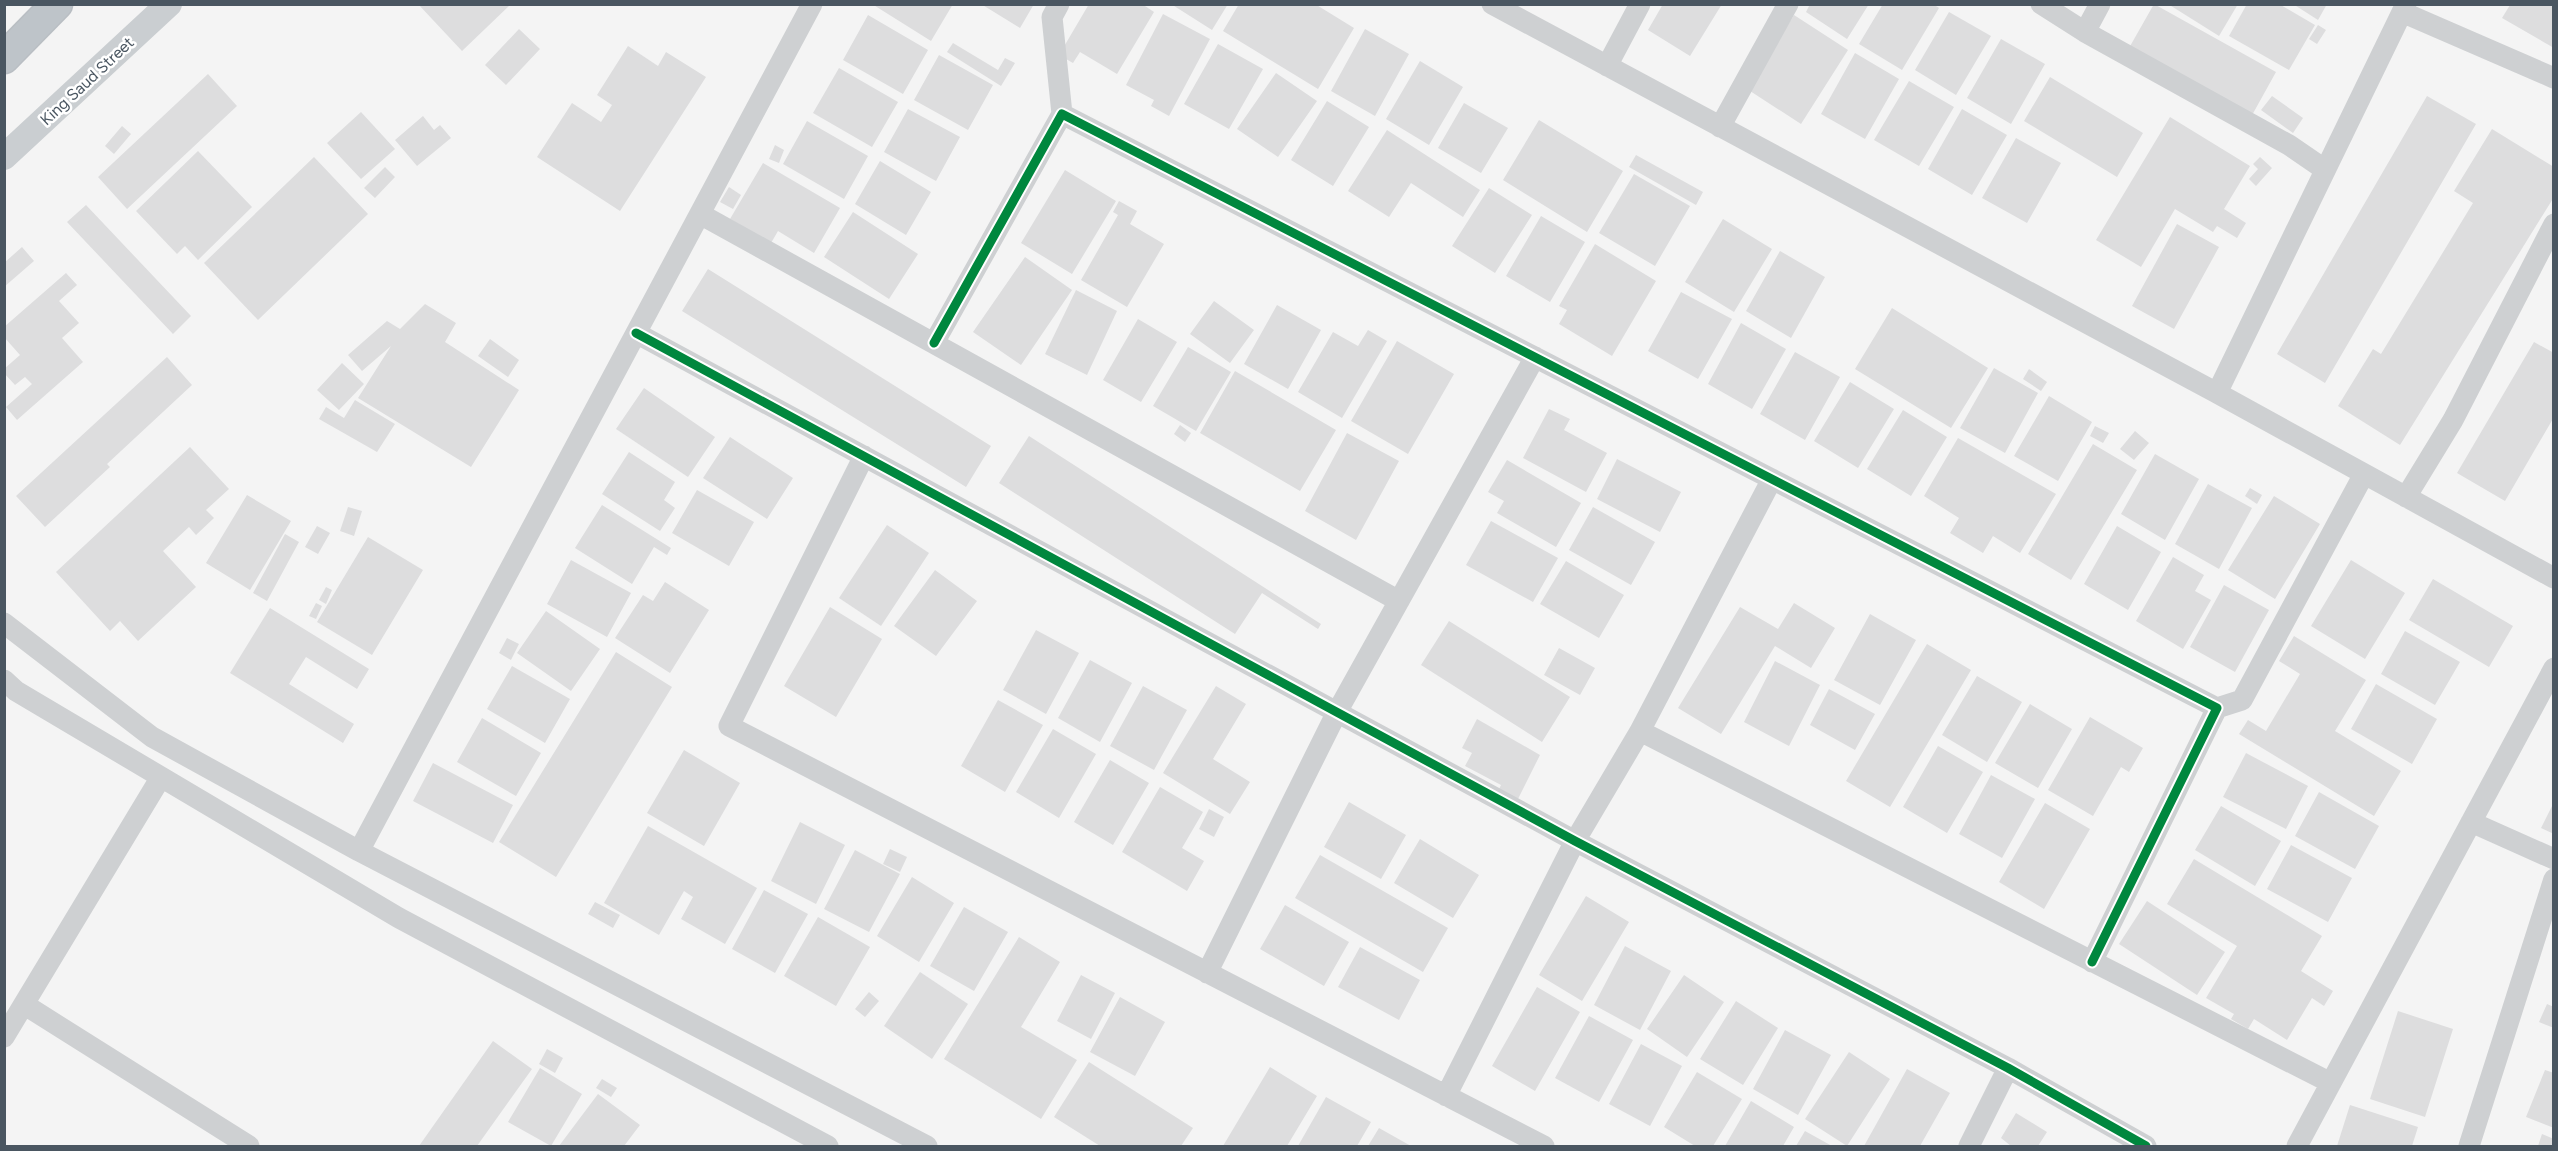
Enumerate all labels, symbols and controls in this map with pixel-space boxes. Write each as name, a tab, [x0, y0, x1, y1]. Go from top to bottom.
street label: King Saud Street	[36, 33, 138, 129]

